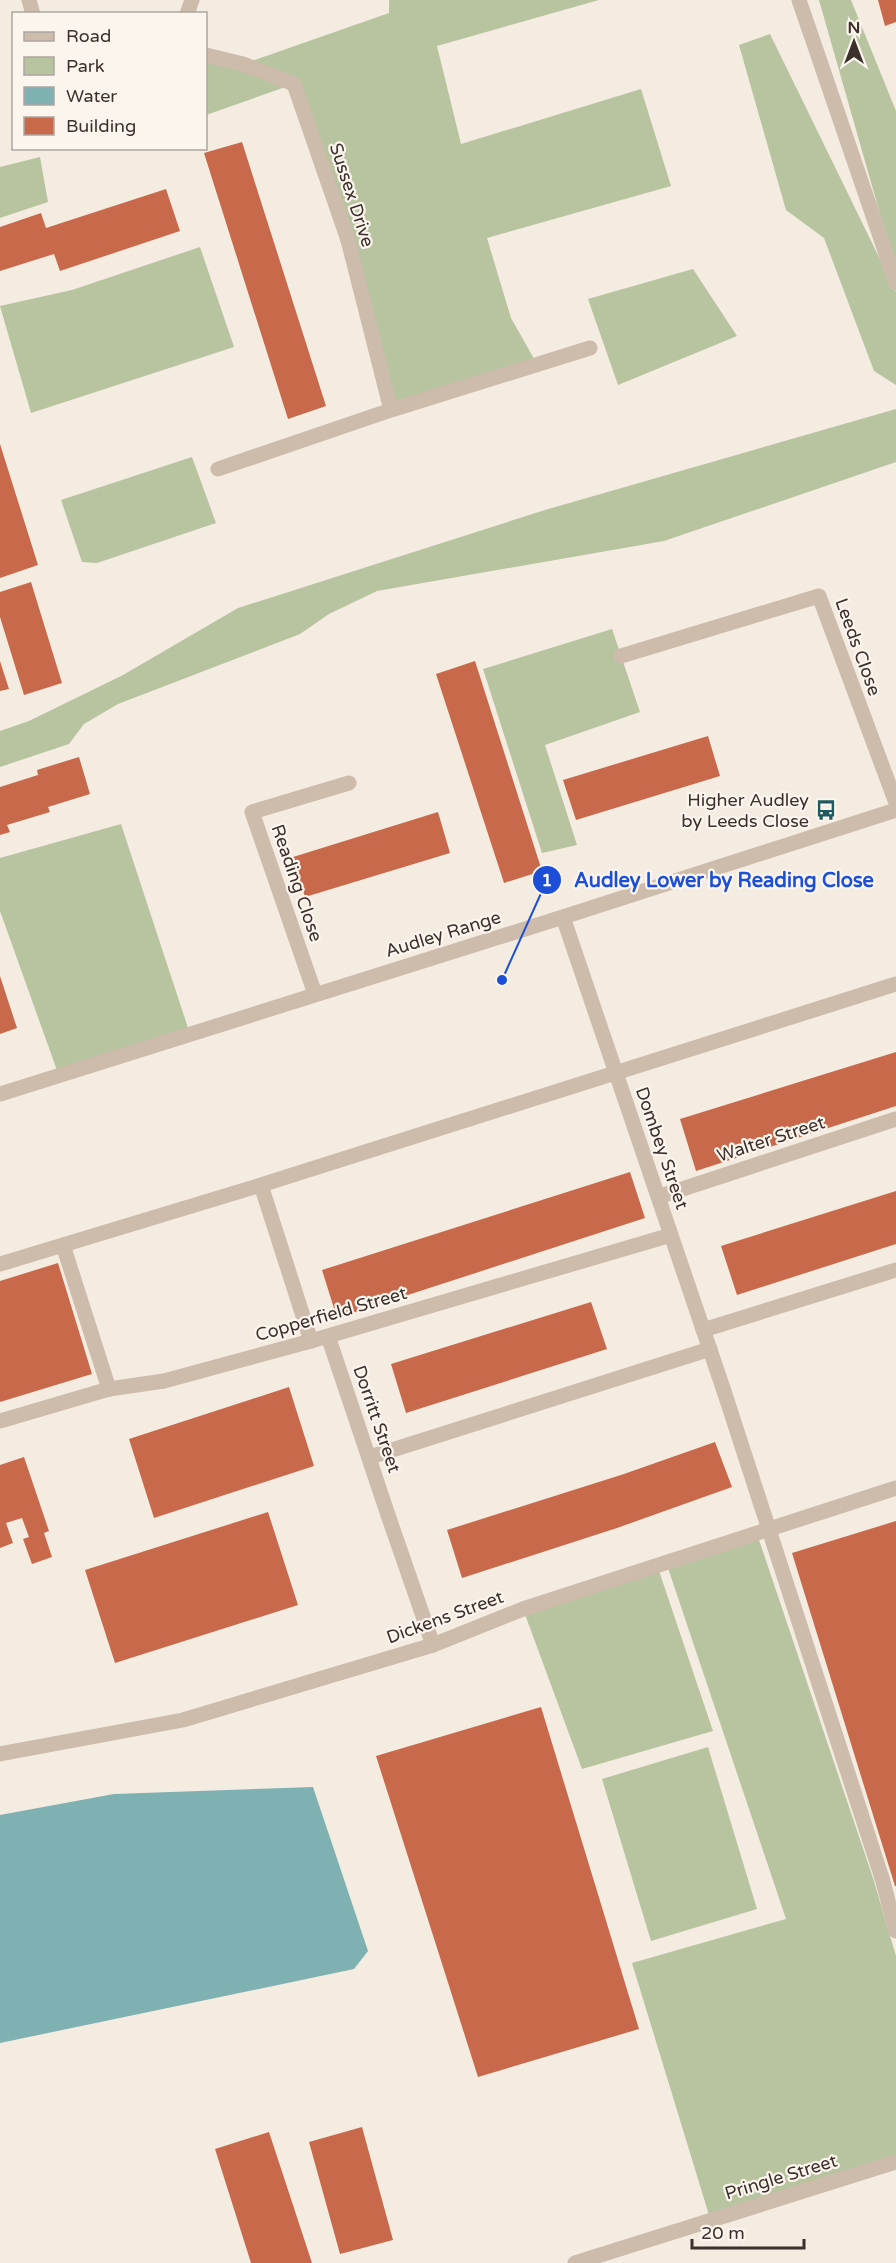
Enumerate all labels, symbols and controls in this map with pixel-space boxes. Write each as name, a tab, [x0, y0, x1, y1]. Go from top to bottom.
legend	[12, 12, 207, 150]
north arrow	[824, 12, 884, 72]
text: N	[848, 18, 860, 38]
text: Road	[66, 25, 111, 47]
text: Park	[66, 55, 105, 77]
text: Water	[66, 85, 117, 107]
text: Building	[66, 115, 136, 137]
street label: Sussex Drive	[325, 140, 379, 250]
street label: Leeds Close	[830, 595, 886, 699]
place label: Higher Audley by Leeds Close	[681, 789, 809, 832]
bus stop icon: Higher Audley by Leeds Close	[814, 798, 838, 822]
street label: Reading Close	[267, 821, 327, 945]
callout: Audley Lower by Reading Close	[532, 861, 886, 899]
text: 1	[541, 869, 553, 891]
text: Audley Lower by Reading Close	[574, 869, 874, 893]
street label: Audley Range	[382, 906, 504, 962]
street label: Dombey Street	[631, 1084, 693, 1212]
street label: Walter Street	[714, 1111, 828, 1167]
street label: Copperfield Street	[253, 1282, 409, 1346]
street label: Dorritt Street	[348, 1362, 406, 1476]
street label: Dickens Street	[383, 1586, 507, 1648]
street label: Pringle Street	[722, 2149, 840, 2205]
scale bar	[692, 2212, 804, 2250]
text: 20 m	[701, 2222, 745, 2244]

